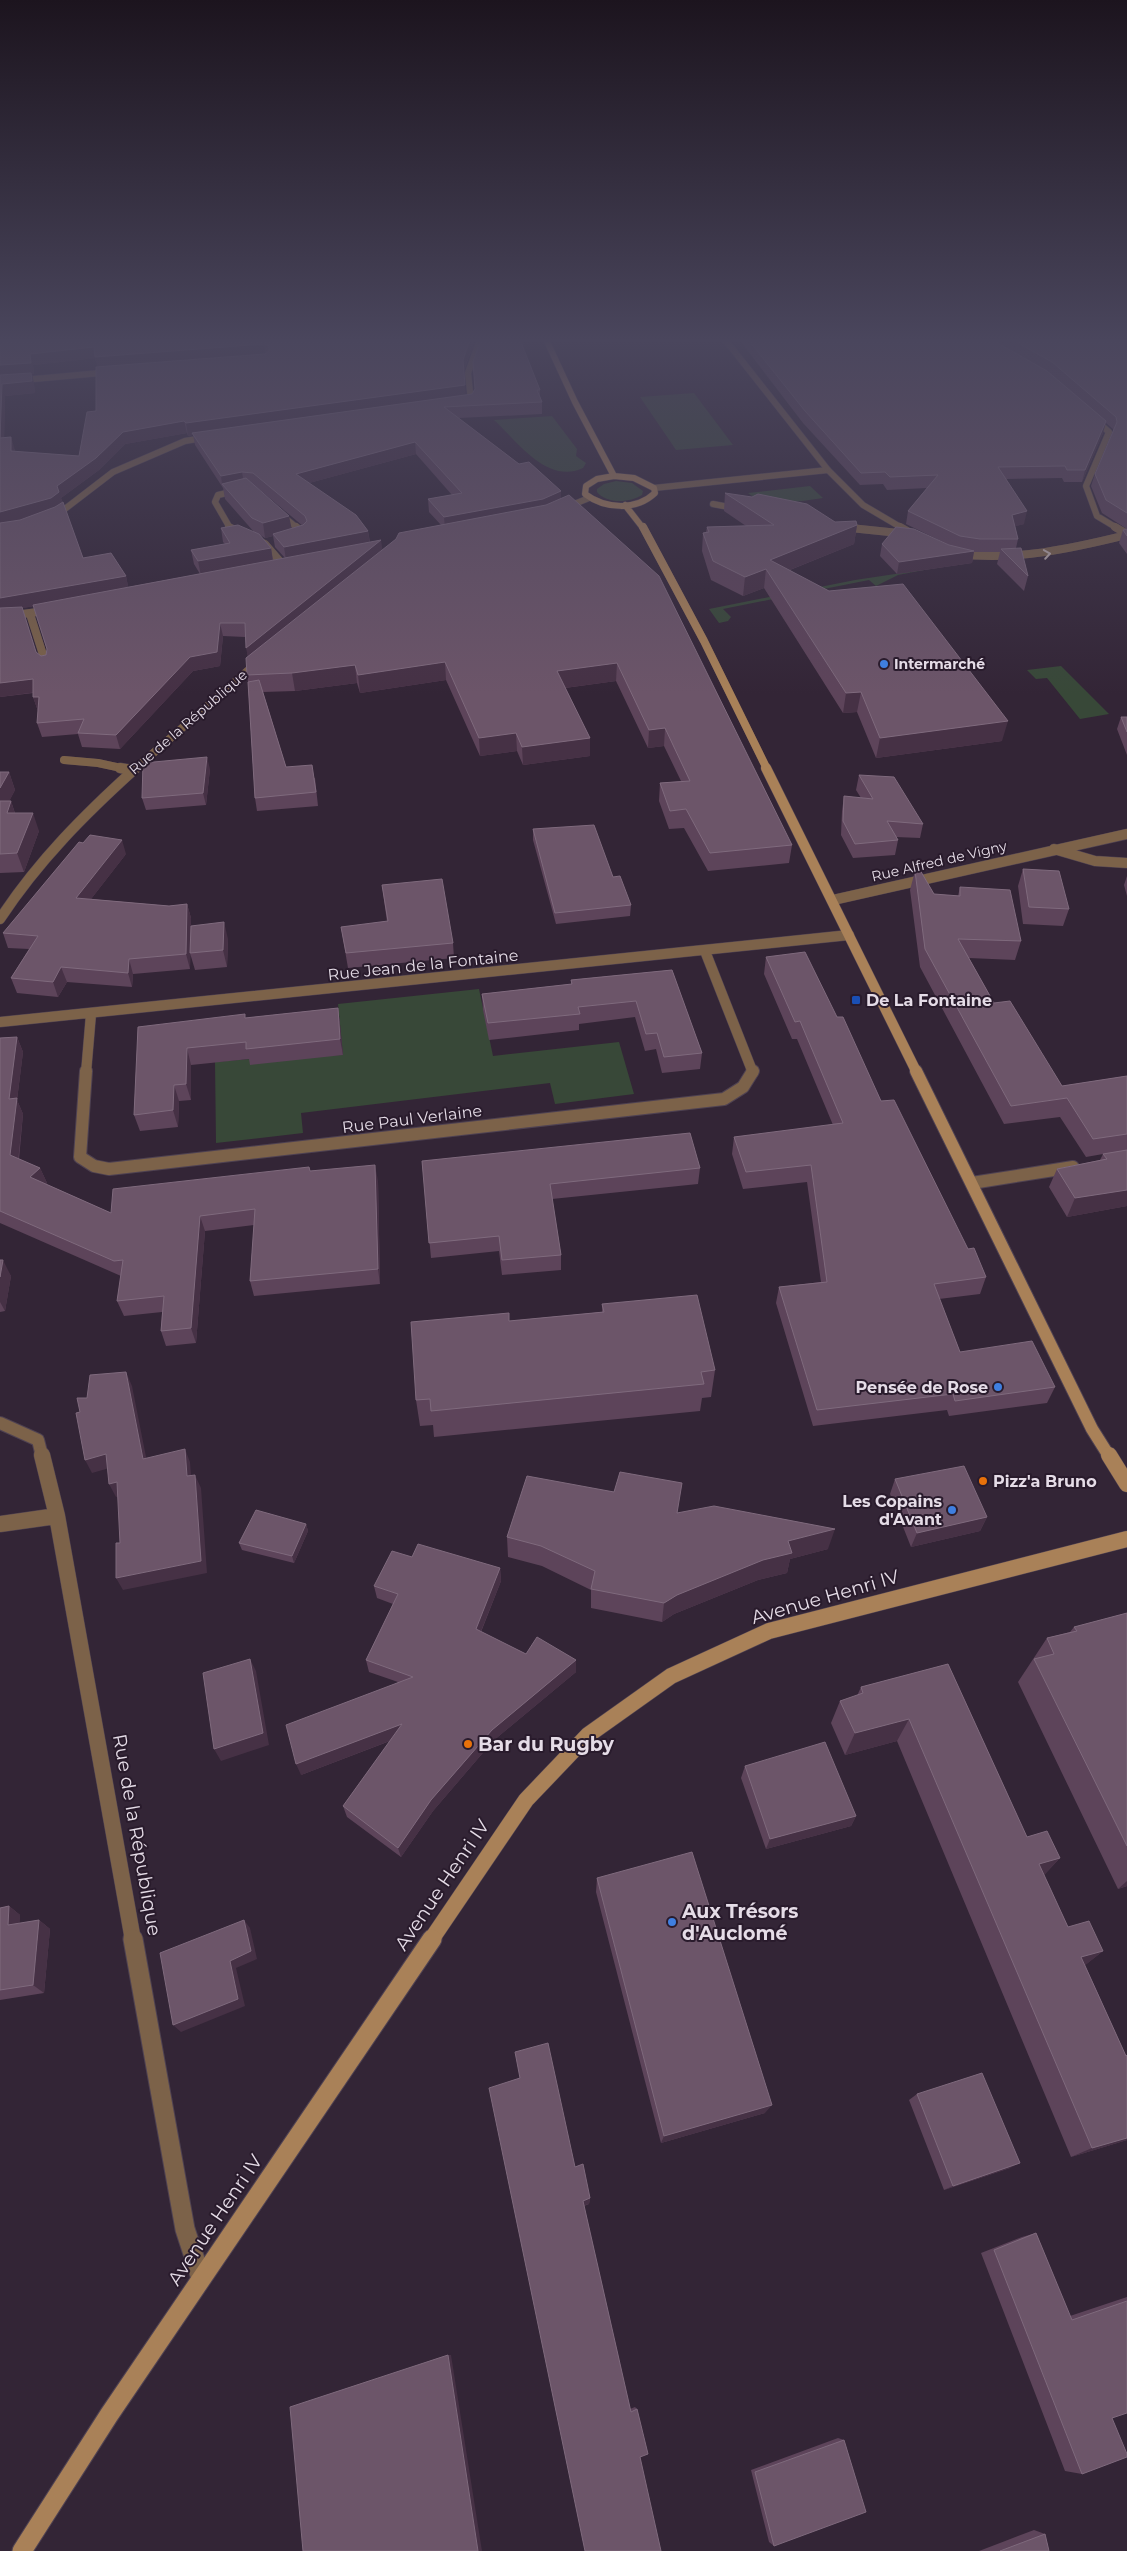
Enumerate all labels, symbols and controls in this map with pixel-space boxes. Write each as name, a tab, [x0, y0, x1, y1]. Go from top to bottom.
one-way arrow	[1043, 549, 1052, 559]
place label: Intermarché	[894, 655, 985, 673]
marker: Intermarché	[878, 658, 890, 670]
street label: Rue de la République	[125, 666, 251, 778]
street label: Rue Alfred de Vigny	[869, 837, 1009, 885]
street label: Rue Jean de la Fontaine	[327, 946, 519, 984]
place label: De La Fontaine	[866, 991, 992, 1010]
marker: De La Fontaine	[850, 994, 862, 1006]
street label: Rue Paul Verlaine	[341, 1101, 483, 1137]
place label: Pensée de Rose	[856, 1378, 988, 1397]
marker: Pensée de Rose	[992, 1381, 1004, 1393]
place label: Pizz'a Bruno	[993, 1472, 1097, 1491]
marker: Pizz'a Bruno	[977, 1475, 989, 1487]
place label: Les Copains d'Avant	[842, 1492, 942, 1529]
marker: Les Copains d'Avant	[946, 1504, 958, 1516]
street label: Avenue Henri IV	[748, 1565, 902, 1629]
street label: Rue de la République	[108, 1732, 166, 1938]
place label: Bar du Rugby	[478, 1733, 615, 1756]
marker: Bar du Rugby	[462, 1738, 474, 1750]
street label: Avenue Henri IV	[390, 1815, 495, 1955]
place label: Aux Trésors d'Auclomé	[681, 1900, 798, 1945]
marker: Aux Trésors d'Auclomé	[666, 1916, 678, 1928]
street label: Avenue Henri IV	[163, 2150, 268, 2290]

